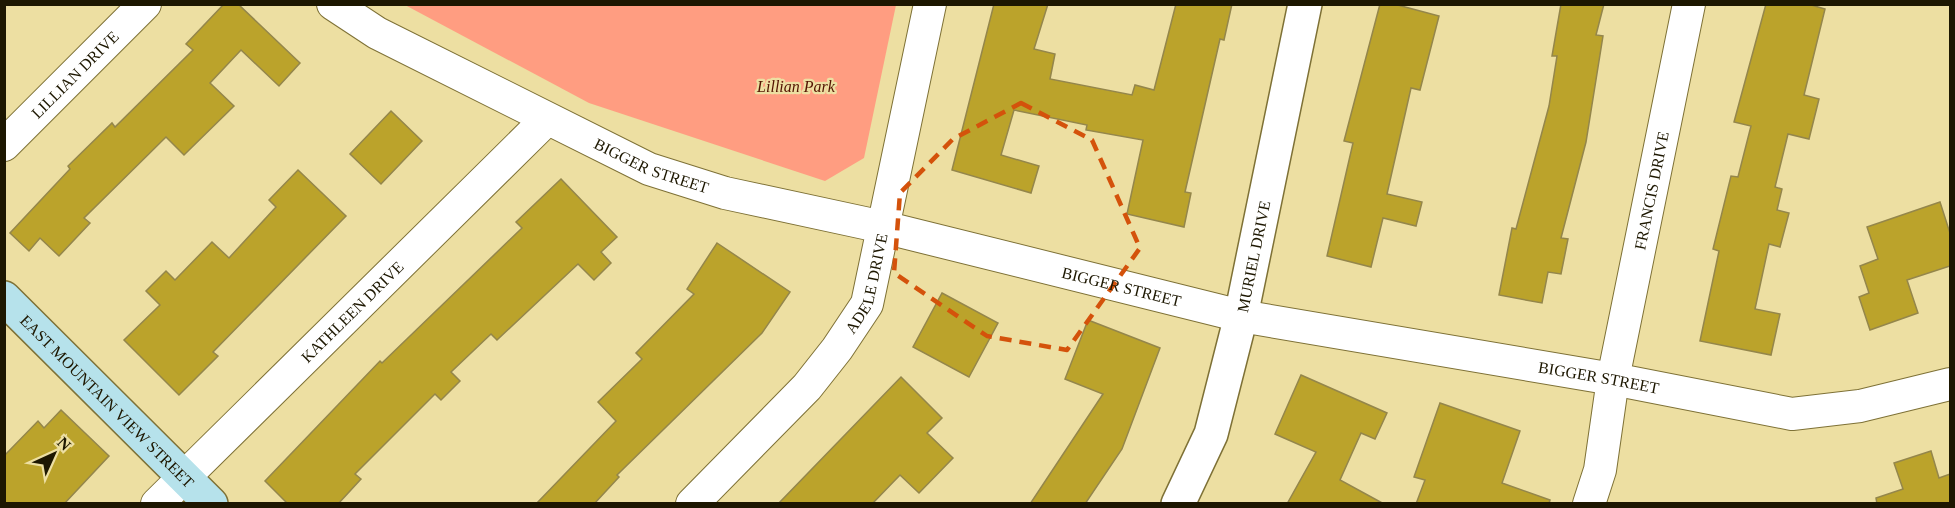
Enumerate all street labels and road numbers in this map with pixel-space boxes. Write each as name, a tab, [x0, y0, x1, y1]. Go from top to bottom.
street label: LILLIAN DRIVE	[28, 28, 122, 122]
street label: FRANCIS DRIVE	[1631, 130, 1672, 251]
street label: BIGGER STREET	[591, 135, 711, 196]
street label: MURIEL DRIVE	[1234, 199, 1273, 314]
street label: ADELE DRIVE	[842, 232, 891, 337]
street label: KATHLEEN DRIVE	[298, 258, 407, 366]
street label: BIGGER STREET	[1060, 264, 1183, 310]
street label: EAST MOUNTAIN VIEW STREET	[17, 310, 199, 492]
street label: BIGGER STREET	[1537, 359, 1661, 397]

